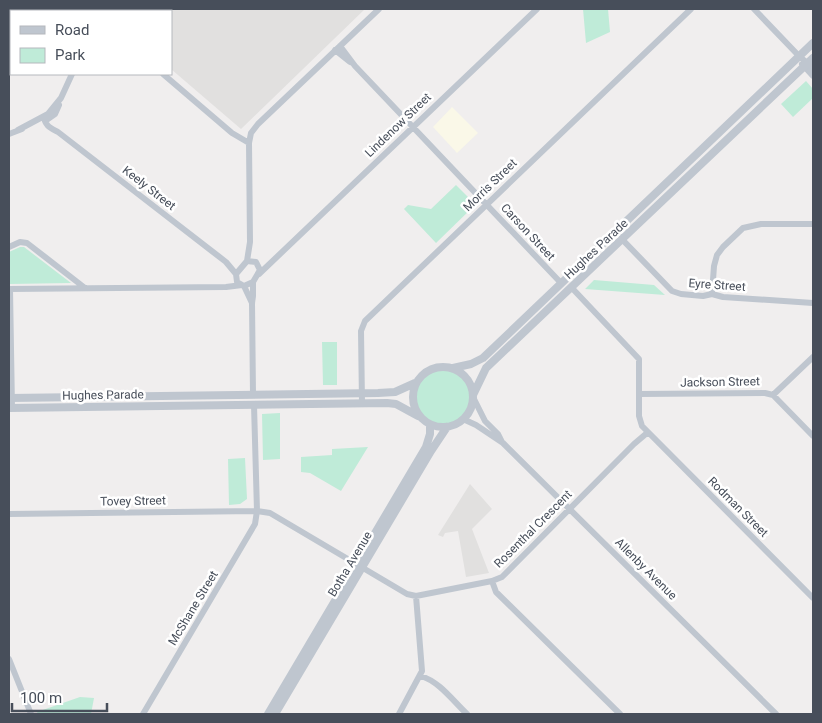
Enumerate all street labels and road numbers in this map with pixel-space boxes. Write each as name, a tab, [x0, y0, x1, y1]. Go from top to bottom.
street label: Lindenow Street	[362, 90, 434, 160]
street label: Morris Street	[460, 156, 520, 214]
street label: Keely Street	[120, 163, 178, 213]
street label: Carson Street	[498, 201, 558, 263]
street label: Hughes Parade	[561, 216, 631, 282]
street label: Eyre Street	[688, 276, 746, 294]
street label: Jackson Street	[680, 374, 760, 390]
street label: Hughes Parade	[62, 387, 144, 403]
street label: Rodman Street	[705, 474, 771, 540]
street label: Rosenthal Crescent	[491, 487, 575, 571]
street label: Tovey Street	[100, 493, 166, 509]
street label: Botha Avenue	[325, 529, 375, 599]
street label: Allenby Avenue	[612, 535, 680, 603]
street label: McShane Street	[165, 568, 221, 648]

